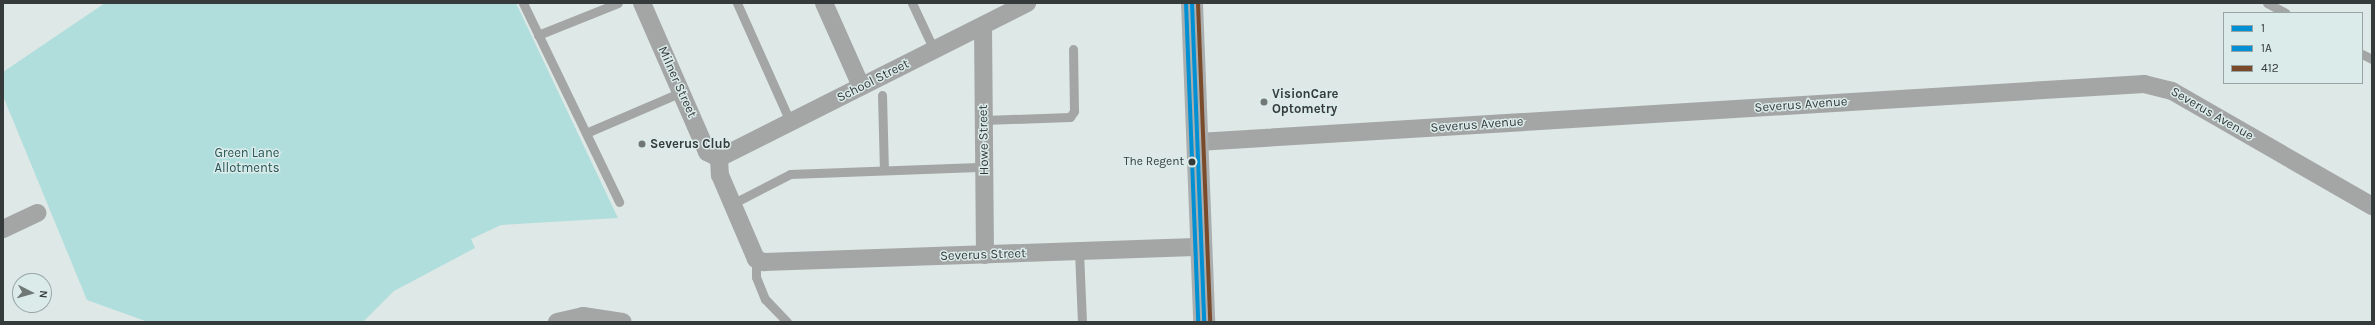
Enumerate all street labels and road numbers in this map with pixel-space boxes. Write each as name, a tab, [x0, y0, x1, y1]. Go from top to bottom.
street label: Milner Street	[654, 44, 700, 120]
street label: School Street	[834, 56, 912, 106]
street label: Severus Avenue	[2168, 84, 2256, 144]
street label: Severus Avenue	[1754, 94, 1848, 116]
street label: Howe Street	[976, 105, 992, 175]
street label: Severus Avenue	[1430, 114, 1524, 136]
street label: Severus Street	[940, 246, 1026, 264]

